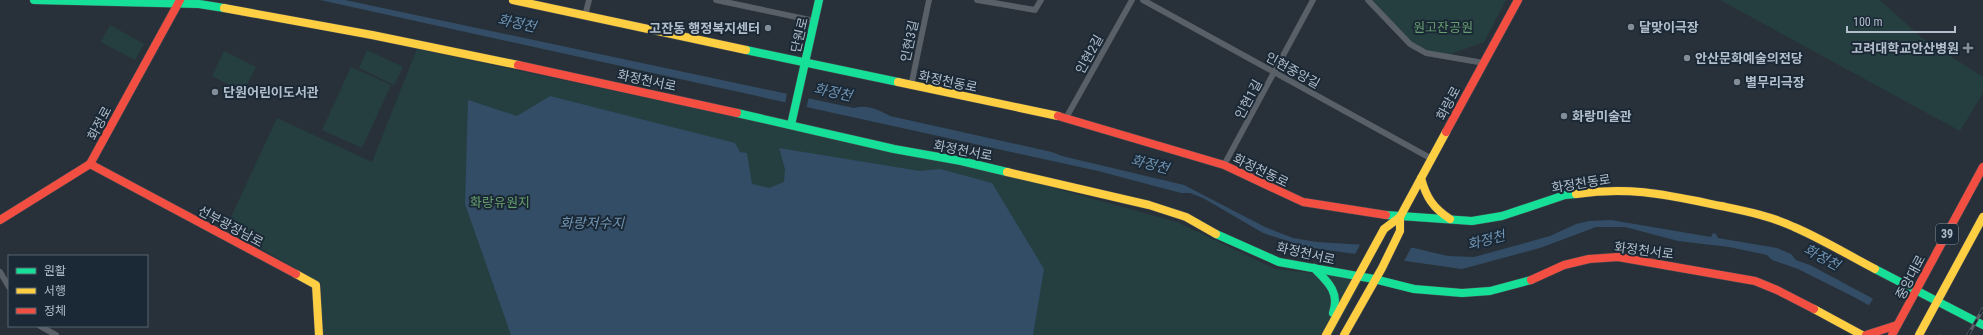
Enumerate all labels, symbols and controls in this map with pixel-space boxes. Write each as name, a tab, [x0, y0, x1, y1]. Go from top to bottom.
scale bar	[1847, 8, 1955, 34]
water label: 화정천	[496, 11, 539, 35]
text: 100 m	[1853, 15, 1883, 29]
street label: 단원로	[788, 16, 811, 54]
street label: 인현3길	[898, 19, 921, 63]
park label: 원고잔공원	[1413, 20, 1473, 35]
place label: 달맞이극장	[1639, 20, 1699, 35]
place label: 고잔동 행정복지센터	[649, 21, 760, 36]
marker: 달맞이극장	[1626, 22, 1636, 32]
marker: 고잔동 행정복지센터	[763, 23, 773, 33]
street label: 인현2길	[1073, 32, 1106, 76]
place label: 고려대학교안산병원	[1851, 41, 1959, 56]
marker: 고려대학교안산병원	[1962, 42, 1974, 54]
street label: 인현중앙길	[1263, 49, 1323, 91]
place label: 안산문화예술의전당	[1695, 51, 1803, 66]
marker: 안산문화예술의전당	[1682, 53, 1692, 63]
street label: 화정천서로	[616, 67, 678, 94]
street label: 화정천동로	[917, 68, 979, 95]
place label: 별무리극장	[1745, 75, 1805, 90]
street label: 인현1길	[1232, 77, 1265, 121]
marker: 별무리극장	[1732, 77, 1742, 87]
water label: 화정천	[812, 80, 855, 104]
street label: 화랑로	[1433, 84, 1464, 123]
place label: 단원어린이도서관	[223, 85, 319, 100]
marker: 단원어린이도서관	[210, 87, 220, 97]
street label: 화정로	[84, 104, 115, 143]
place label: 화랑미술관	[1572, 109, 1632, 124]
marker: 화랑미술관	[1559, 111, 1569, 121]
street label: 화정천서로	[932, 137, 994, 164]
street label: 화정천동로	[1231, 151, 1291, 190]
water label: 화정천	[1129, 152, 1172, 177]
street label: 화정천동로	[1550, 171, 1612, 196]
park label: 화랑유원지	[470, 195, 530, 210]
street label: 선부광장남로	[196, 203, 266, 250]
water label: 화랑저수지	[560, 215, 625, 231]
road number: 39	[1936, 224, 1958, 244]
water label: 화정천	[1465, 227, 1508, 253]
street label: 화정천서로	[1275, 239, 1337, 268]
street label: 화정천서로	[1613, 239, 1675, 262]
water label: 화정천	[1801, 241, 1844, 274]
street label: 중앙대로	[1893, 253, 1928, 302]
legend	[8, 255, 148, 327]
text: 원활	[44, 264, 66, 278]
text: 서행	[44, 284, 66, 298]
text: 정체	[44, 304, 66, 318]

